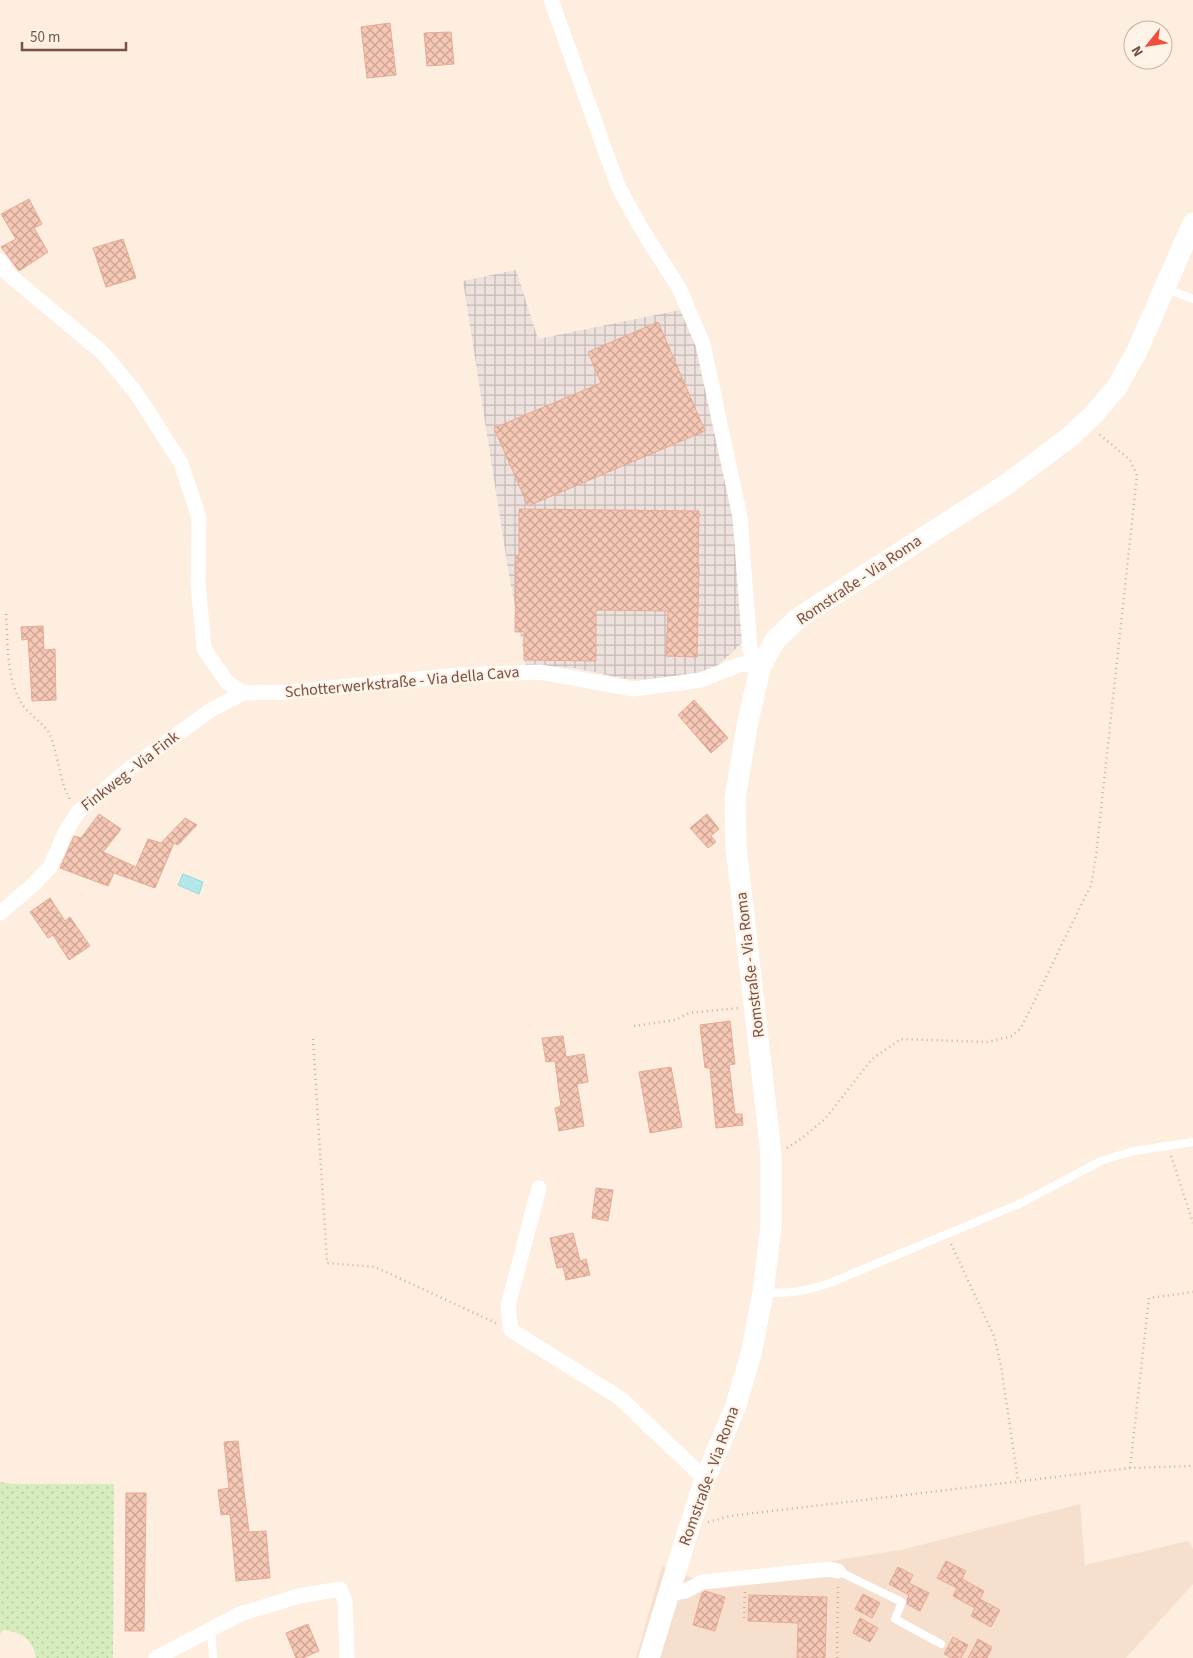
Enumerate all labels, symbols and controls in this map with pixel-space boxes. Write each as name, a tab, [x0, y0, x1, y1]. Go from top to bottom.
scale bar	[22, 20, 126, 52]
north arrow	[1123, 20, 1173, 70]
text: 50 m	[30, 27, 60, 48]
text: N	[1127, 42, 1149, 60]
street label: Romstraße - Via Roma	[792, 530, 926, 630]
street label: Schotterwerkstraße - Via della Cava	[284, 661, 520, 703]
street label: Finkweg - Via Fink	[76, 726, 184, 816]
street label: Romstraße - Via Roma	[730, 891, 770, 1039]
street label: Romstraße - Via Roma	[674, 1403, 744, 1549]

